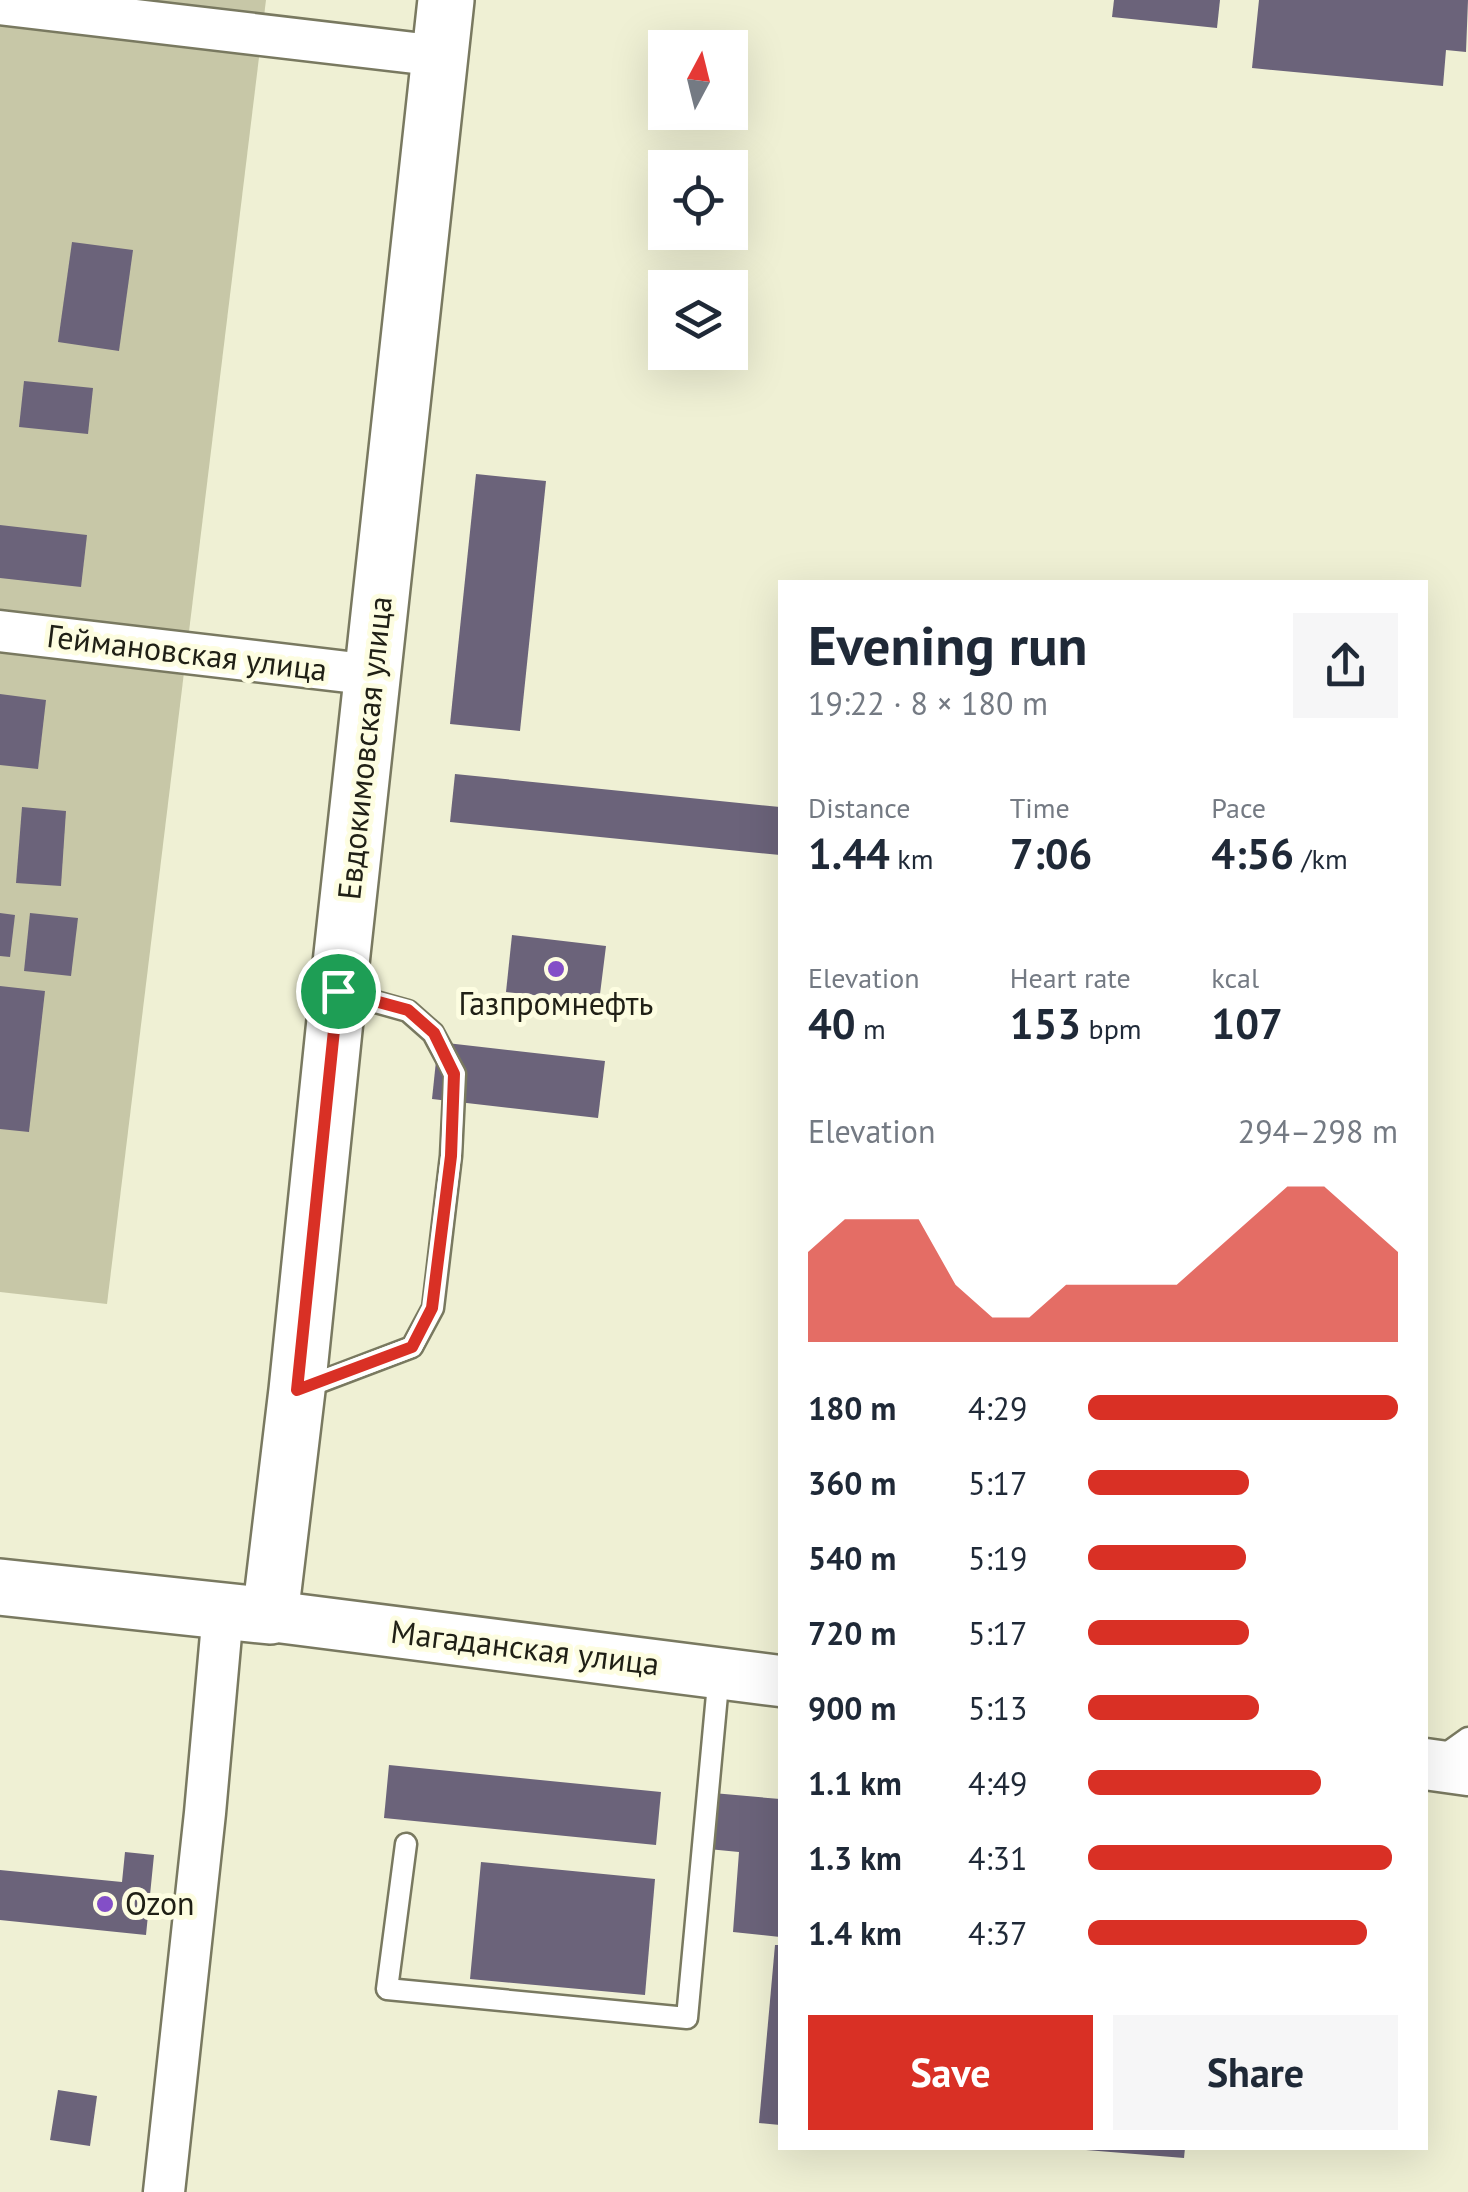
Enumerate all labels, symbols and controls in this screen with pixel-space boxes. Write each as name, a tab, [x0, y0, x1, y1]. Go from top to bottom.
north arrow	[648, 30, 748, 130]
map controls	[648, 30, 748, 370]
button: locate	[648, 150, 748, 250]
button: layers	[648, 270, 748, 370]
street label: Евдокимовская улица	[327, 594, 401, 902]
text: Evening run	[808, 609, 1088, 680]
button: share	[1293, 613, 1398, 718]
street label: Геймановская улица	[45, 614, 330, 690]
text: 19:22 · 8 × 180 m	[808, 682, 1048, 724]
text: Distance	[808, 789, 911, 826]
text: Time	[1010, 789, 1070, 826]
text: Pace	[1211, 789, 1266, 826]
text: 1.44	[808, 826, 890, 881]
text: 7:06	[1010, 826, 1092, 881]
text: 4:56	[1211, 826, 1294, 881]
text: km	[890, 840, 933, 877]
text: /km	[1294, 840, 1348, 877]
pin	[296, 949, 381, 1034]
marker: Газпромнефть	[545, 958, 567, 980]
text: Elevation	[808, 959, 920, 996]
text: Heart rate	[1010, 959, 1131, 996]
text: kcal	[1211, 959, 1259, 996]
icon: arrive	[311, 964, 366, 1019]
place label: Газпромнефть	[459, 982, 653, 1024]
text: 40	[808, 996, 856, 1051]
text: 153	[1010, 996, 1081, 1051]
text: 107	[1211, 996, 1283, 1051]
text: m	[856, 1010, 886, 1047]
text: bpm	[1081, 1010, 1142, 1047]
text: Elevation	[808, 1110, 935, 1152]
text: 294–298 m	[1238, 1110, 1398, 1152]
text: 180 m	[808, 1387, 896, 1429]
text: 4:29	[968, 1387, 1027, 1429]
text: 360 m	[808, 1462, 896, 1504]
text: 5:17	[968, 1462, 1027, 1504]
text: 540 m	[808, 1537, 896, 1579]
text: 5:19	[968, 1537, 1027, 1579]
street label: Магаданская улица	[389, 1610, 662, 1684]
text: 720 m	[808, 1612, 896, 1654]
text: 5:17	[968, 1612, 1027, 1654]
text: 900 m	[808, 1687, 896, 1729]
text: 5:13	[968, 1687, 1027, 1729]
text: 1.1 km	[808, 1762, 902, 1804]
text: 4:49	[968, 1762, 1027, 1804]
text: 1.3 km	[808, 1837, 902, 1879]
text: 4:31	[968, 1837, 1027, 1879]
place label: Ozon	[125, 1882, 195, 1924]
marker: Ozon	[94, 1893, 116, 1915]
text: 1.4 km	[808, 1912, 902, 1954]
text: 4:37	[968, 1912, 1027, 1954]
button: Save	[808, 2015, 1093, 2130]
button: Share	[1113, 2015, 1398, 2130]

